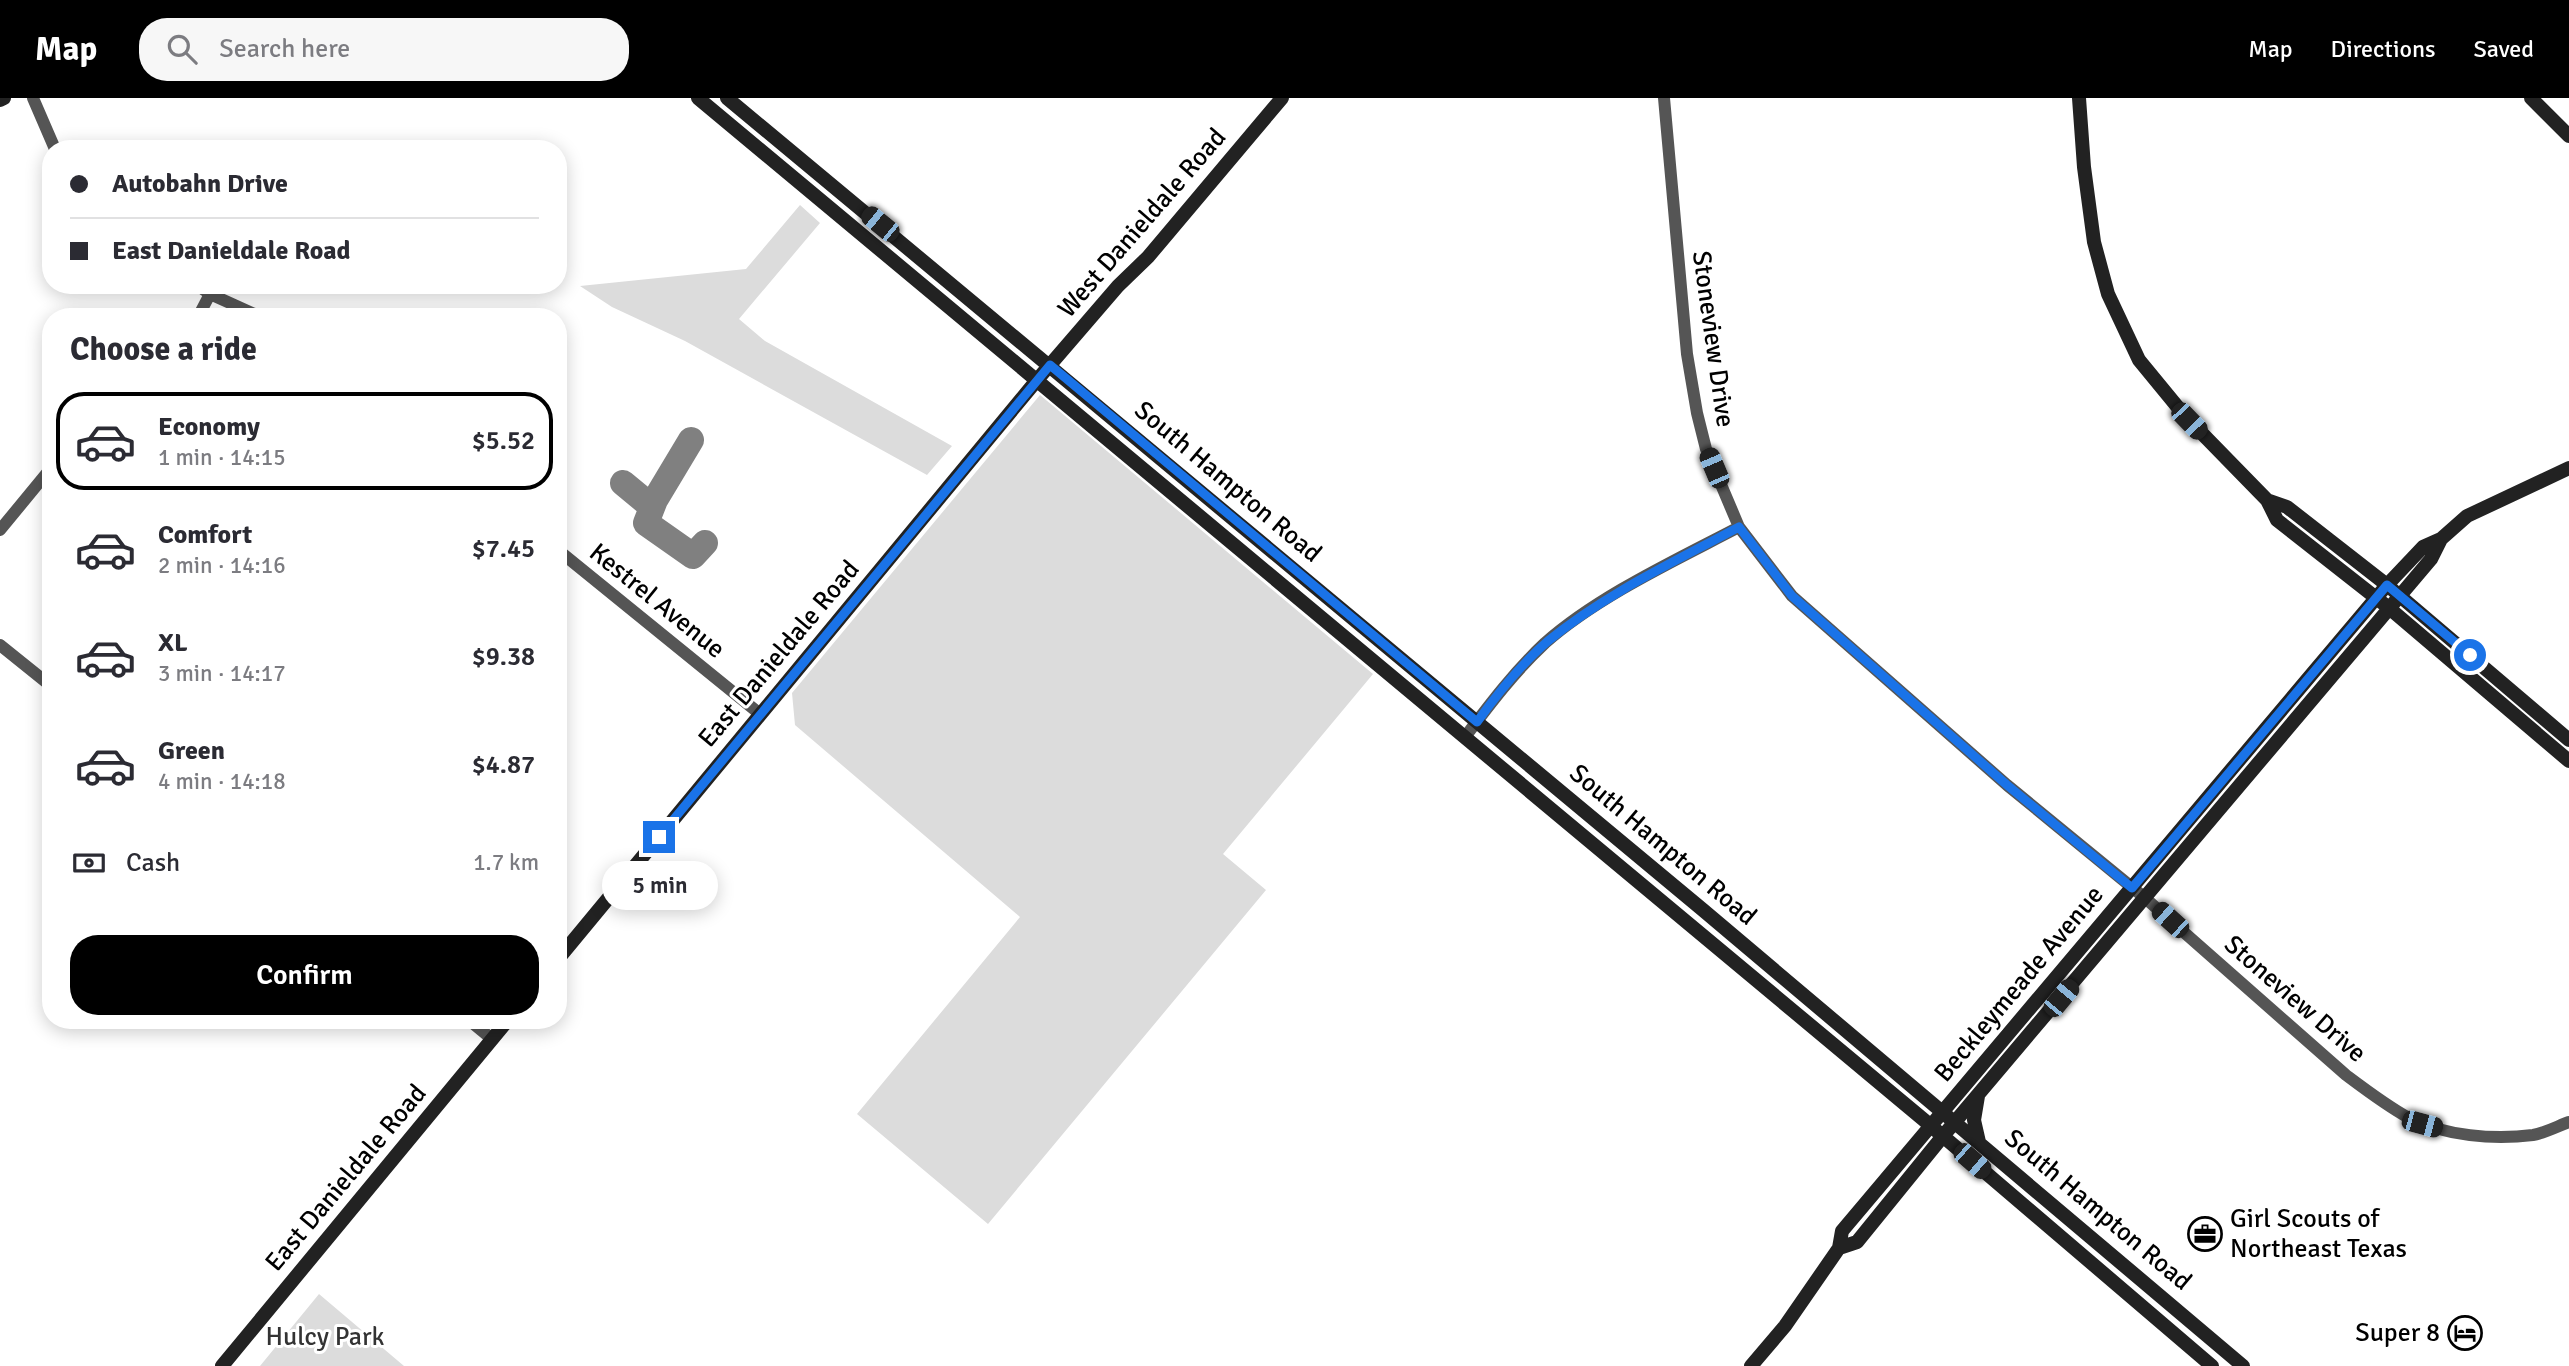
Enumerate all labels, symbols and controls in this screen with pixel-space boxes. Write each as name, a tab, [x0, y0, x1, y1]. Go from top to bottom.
search box	[139, 18, 629, 81]
text: Map	[35, 29, 97, 70]
icon: search	[163, 30, 201, 68]
text: Search here	[219, 33, 350, 65]
text: Map	[2248, 34, 2293, 64]
text: Directions	[2331, 34, 2436, 64]
text: Saved	[2474, 34, 2534, 64]
street label: West Danieldale Road	[1051, 122, 1233, 324]
text: Autobahn Drive	[112, 168, 288, 200]
car	[858, 203, 903, 245]
text: East Danieldale Road	[112, 235, 351, 267]
street label: Stoneview Drive	[1685, 249, 1741, 429]
text: Choose a ride	[70, 330, 257, 369]
street label: South Hampton Road	[1128, 394, 1328, 570]
car	[2167, 399, 2212, 443]
icon: car	[74, 410, 137, 473]
text: Economy	[158, 411, 260, 443]
text: $5.52	[472, 425, 535, 457]
text: 1 min · 14:15	[158, 443, 286, 472]
car	[1697, 445, 1732, 491]
icon: car	[74, 518, 137, 581]
text: Comfort	[158, 519, 252, 551]
text: $7.45	[472, 533, 535, 565]
street label: Kestrel Avenue	[583, 537, 731, 665]
text: 2 min · 14:16	[158, 551, 286, 580]
street label: East Danieldale Road	[691, 554, 867, 754]
icon: car	[74, 626, 137, 689]
text: XL	[158, 627, 188, 659]
route start	[2454, 639, 2486, 671]
text: $9.38	[472, 641, 535, 673]
text: 3 min · 14:17	[158, 659, 286, 688]
icon: car	[74, 734, 137, 797]
text: Green	[158, 735, 225, 767]
text: $4.87	[472, 749, 535, 781]
street label: South Hampton Road	[1563, 757, 1763, 933]
text: 4 min · 14:18	[158, 767, 286, 796]
route end	[643, 821, 675, 853]
icon: cash	[70, 844, 108, 882]
text: Cash	[126, 847, 180, 879]
text: 1.7 km	[473, 848, 539, 877]
callout: 5 min	[601, 862, 717, 910]
text: 5 min	[632, 871, 688, 900]
street label: Beckleymeade Avenue	[1928, 879, 2110, 1089]
car	[2148, 898, 2193, 942]
street label: Stoneview Drive	[2217, 929, 2373, 1069]
button: Confirm	[70, 935, 539, 1015]
car	[2040, 975, 2083, 1021]
street label: East Danieldale Road	[258, 1078, 434, 1278]
car	[2399, 1108, 2446, 1140]
street label: South Hampton Road	[1998, 1122, 2198, 1298]
car	[1950, 1139, 1995, 1183]
place label: Girl Scouts of Northeast Texas	[2230, 1203, 2407, 1265]
office icon: Girl Scouts of Northeast Texas	[2186, 1215, 2224, 1253]
hotel icon: Super 8	[2446, 1314, 2484, 1352]
place label: Super 8	[2355, 1317, 2440, 1349]
park label: Hulcy Park	[265, 1321, 385, 1353]

